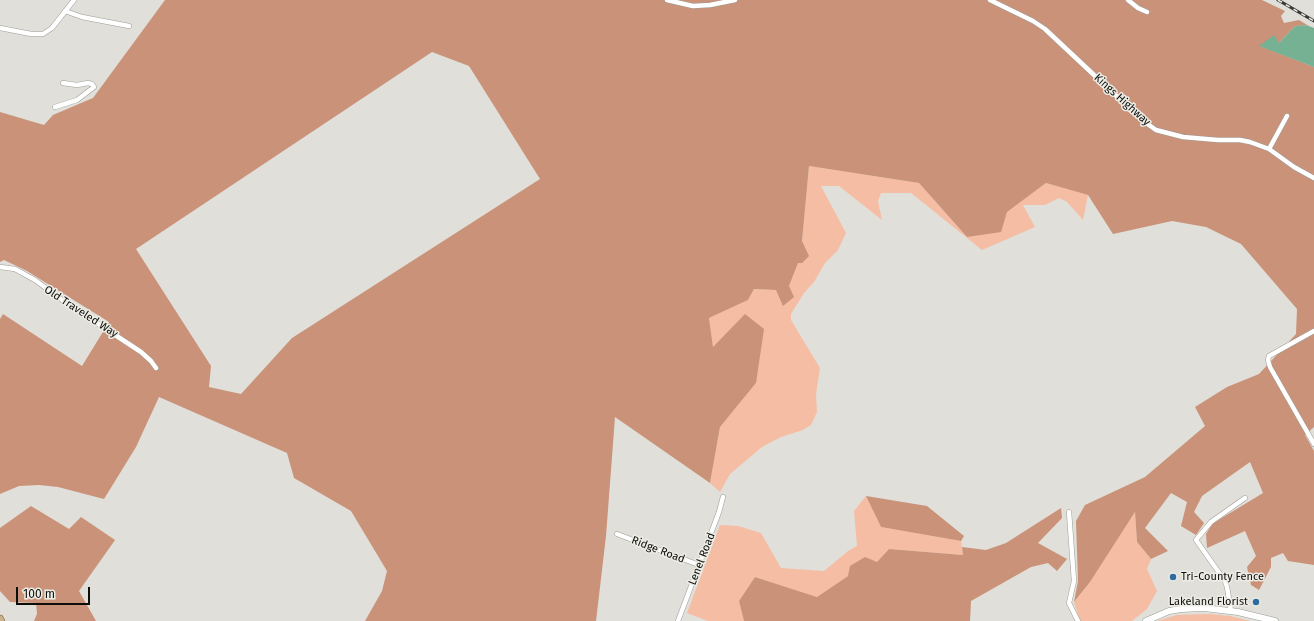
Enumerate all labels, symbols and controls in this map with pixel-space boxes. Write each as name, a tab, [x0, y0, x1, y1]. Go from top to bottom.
street label: Kings Highway	[1091, 71, 1153, 129]
street label: Old Traveled Way	[42, 283, 120, 341]
street label: Lenel Road	[686, 531, 718, 587]
street label: Ridge Road	[629, 534, 687, 566]
place label: Tri-County Fence	[1181, 570, 1264, 584]
marker: Tri-County Fence	[1168, 572, 1178, 582]
scale bar	[18, 579, 92, 605]
text: 100 m	[23, 587, 55, 601]
place label: Lakeland Florist	[1169, 595, 1248, 609]
marker: Lakeland Florist	[1251, 597, 1261, 607]

